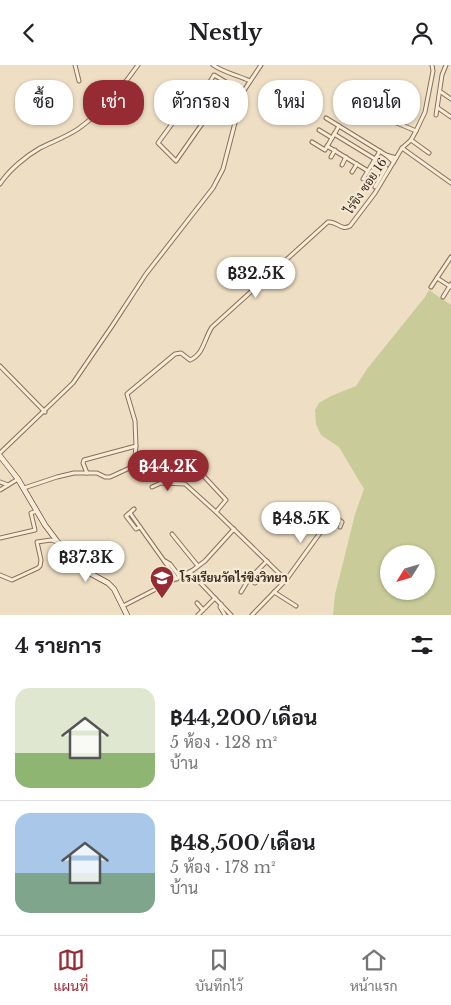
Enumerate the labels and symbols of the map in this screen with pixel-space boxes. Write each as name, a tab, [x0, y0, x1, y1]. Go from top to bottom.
street label: ไร่ขิง ซอย 16	[341, 155, 390, 217]
pin: ฿32.5K	[215, 257, 297, 299]
pin: ฿44.2K	[127, 449, 209, 492]
pin: ฿48.5K	[260, 501, 342, 544]
pin: ฿37.3K	[45, 541, 127, 583]
north arrow	[380, 545, 435, 600]
school or university icon: โรงเรียนวัดไร่ขิงวิทยา	[149, 565, 175, 599]
place label: โรงเรียนวัดไร่ขิงวิทยา	[179, 570, 288, 585]

